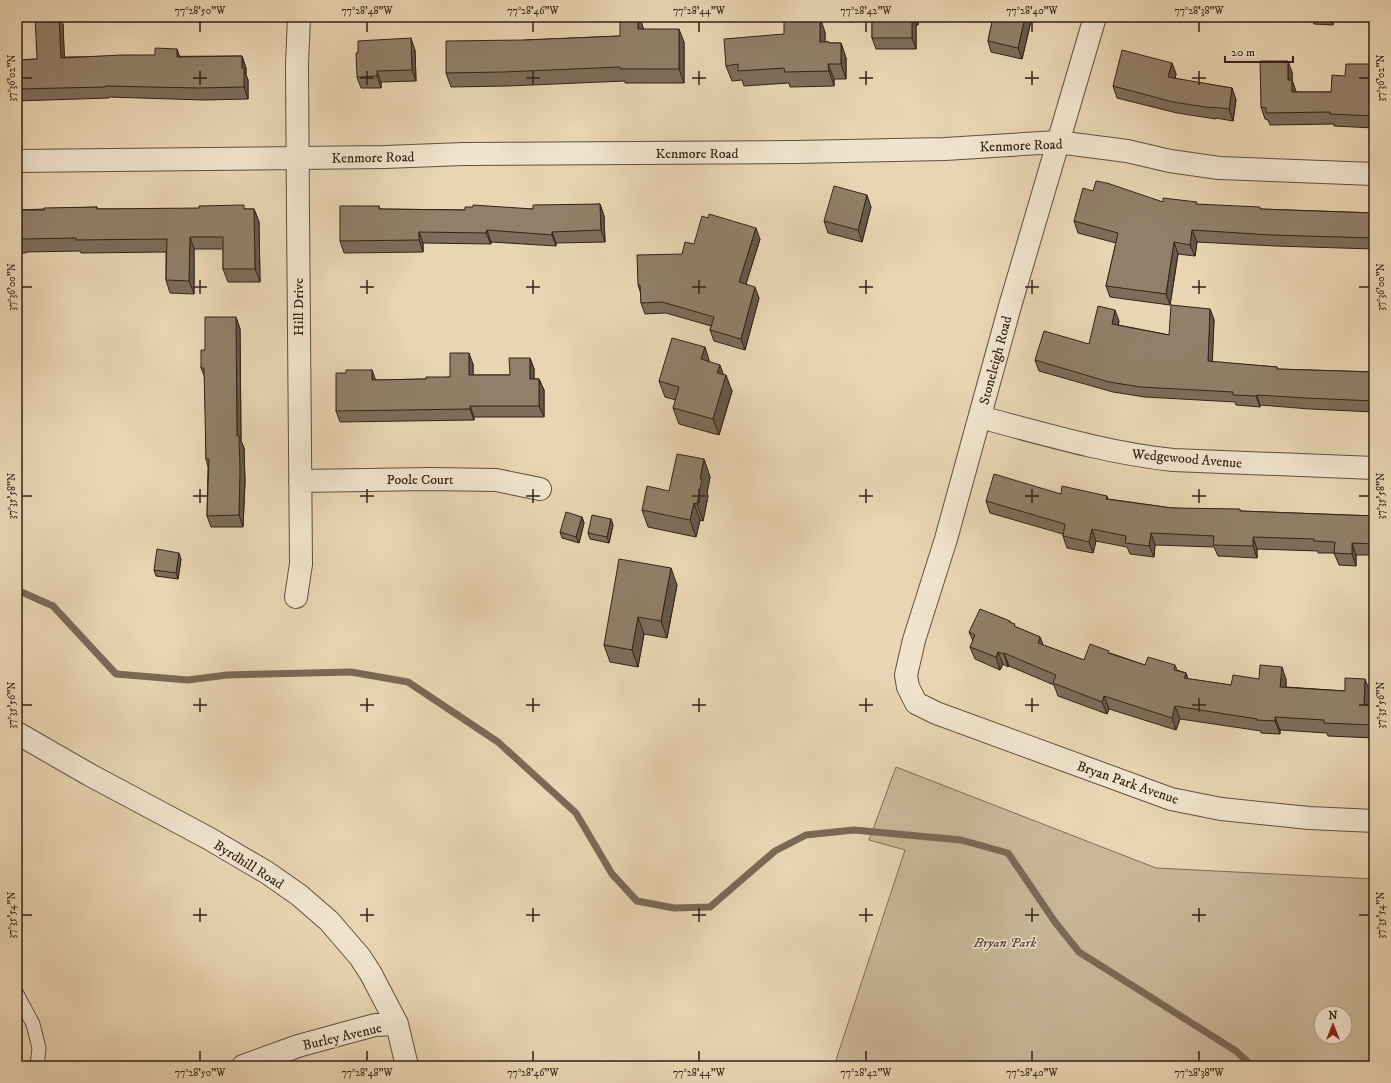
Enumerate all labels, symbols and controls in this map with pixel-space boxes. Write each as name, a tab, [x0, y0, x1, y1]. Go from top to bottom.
text: 77°28'50"W	[175, 5, 226, 17]
text: 77°28'48"W	[341, 5, 393, 17]
text: 77°28'46"W	[507, 5, 559, 17]
text: 77°28'44"W	[673, 5, 726, 17]
text: 77°28'42"W	[841, 5, 892, 17]
text: 77°28'40"W	[1006, 5, 1059, 17]
text: 77°28'38"W	[1174, 5, 1224, 17]
scale bar	[1225, 38, 1293, 64]
text: 20 m	[1231, 45, 1255, 60]
text: 37°36'02"N	[6, 54, 18, 102]
text: 37°36'02"N	[1375, 54, 1387, 102]
street label: Kenmore Road	[979, 136, 1063, 156]
street label: Kenmore Road	[655, 145, 739, 163]
street label: Kenmore Road	[331, 148, 415, 168]
text: 37°36'00"N	[6, 263, 18, 311]
text: 37°36'00"N	[1375, 263, 1387, 311]
street label: Hill Drive	[290, 278, 308, 336]
street label: Stoneleigh Road	[975, 314, 1016, 407]
street label: Wedgewood Avenue	[1130, 445, 1243, 473]
street label: Poole Court	[387, 471, 454, 489]
text: 37°35'58"N	[6, 473, 18, 519]
text: 37°35'58"N	[1375, 473, 1387, 519]
text: 37°35'56"N	[6, 682, 18, 728]
text: 37°35'56"N	[1375, 682, 1387, 728]
street label: Bryan Park Avenue	[1074, 757, 1181, 809]
street label: Byrdhill Road	[210, 836, 287, 893]
text: 37°35'54"N	[6, 892, 18, 938]
text: 37°35'54"N	[1375, 892, 1387, 938]
park label: Bryan Park	[973, 934, 1036, 952]
north arrow	[1313, 1005, 1353, 1045]
text: N	[1328, 1009, 1338, 1023]
street label: Burley Avenue	[301, 1019, 384, 1055]
text: 77°28'50"W	[175, 1067, 226, 1079]
text: 77°28'48"W	[341, 1067, 393, 1079]
text: 77°28'46"W	[507, 1067, 559, 1079]
text: 77°28'44"W	[673, 1067, 726, 1079]
text: 77°28'42"W	[841, 1067, 892, 1079]
text: 77°28'40"W	[1006, 1067, 1059, 1079]
text: 77°28'38"W	[1174, 1067, 1224, 1079]

